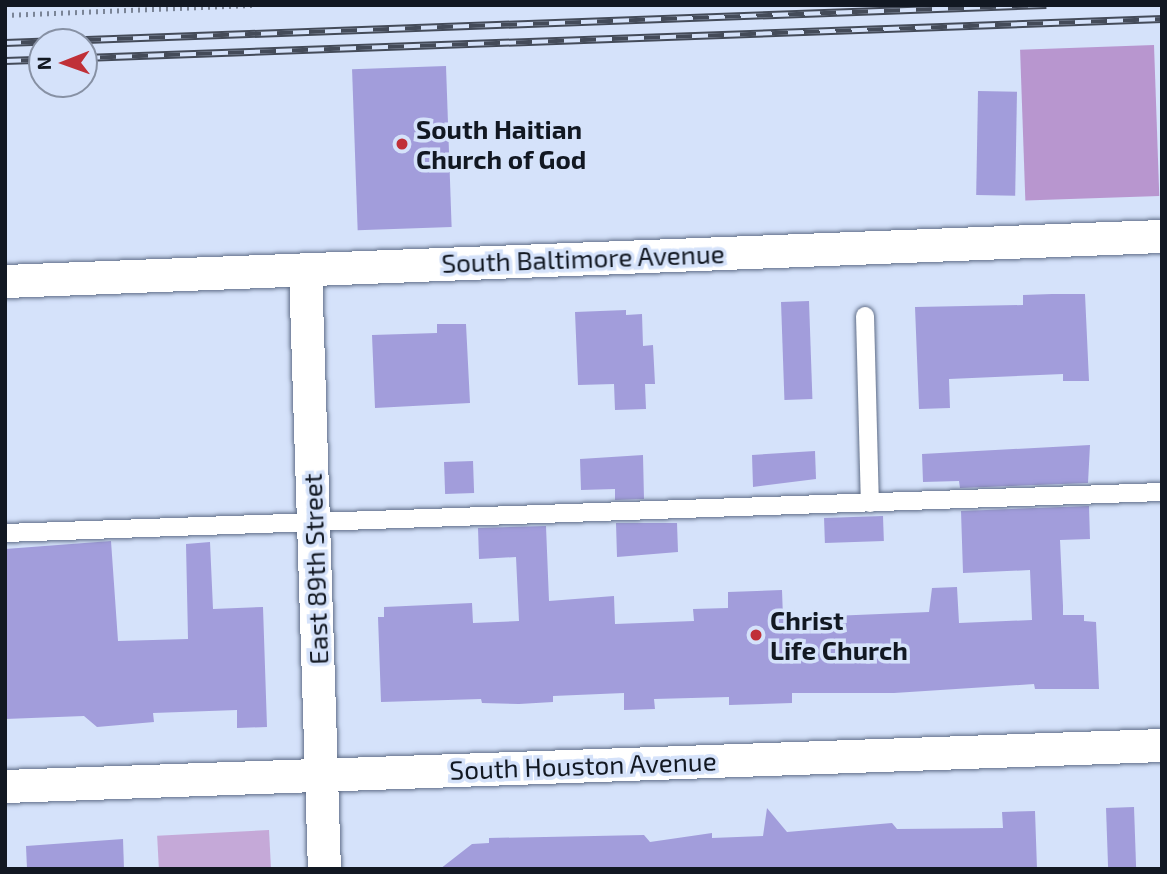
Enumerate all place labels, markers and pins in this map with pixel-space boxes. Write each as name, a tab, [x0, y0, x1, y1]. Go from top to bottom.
place label: South Haitian Church of God	[416, 113, 587, 174]
marker: South Haitian Church of God	[394, 136, 410, 152]
place label: Christ Life Church	[770, 604, 908, 666]
marker: Christ Life Church	[748, 627, 764, 643]

